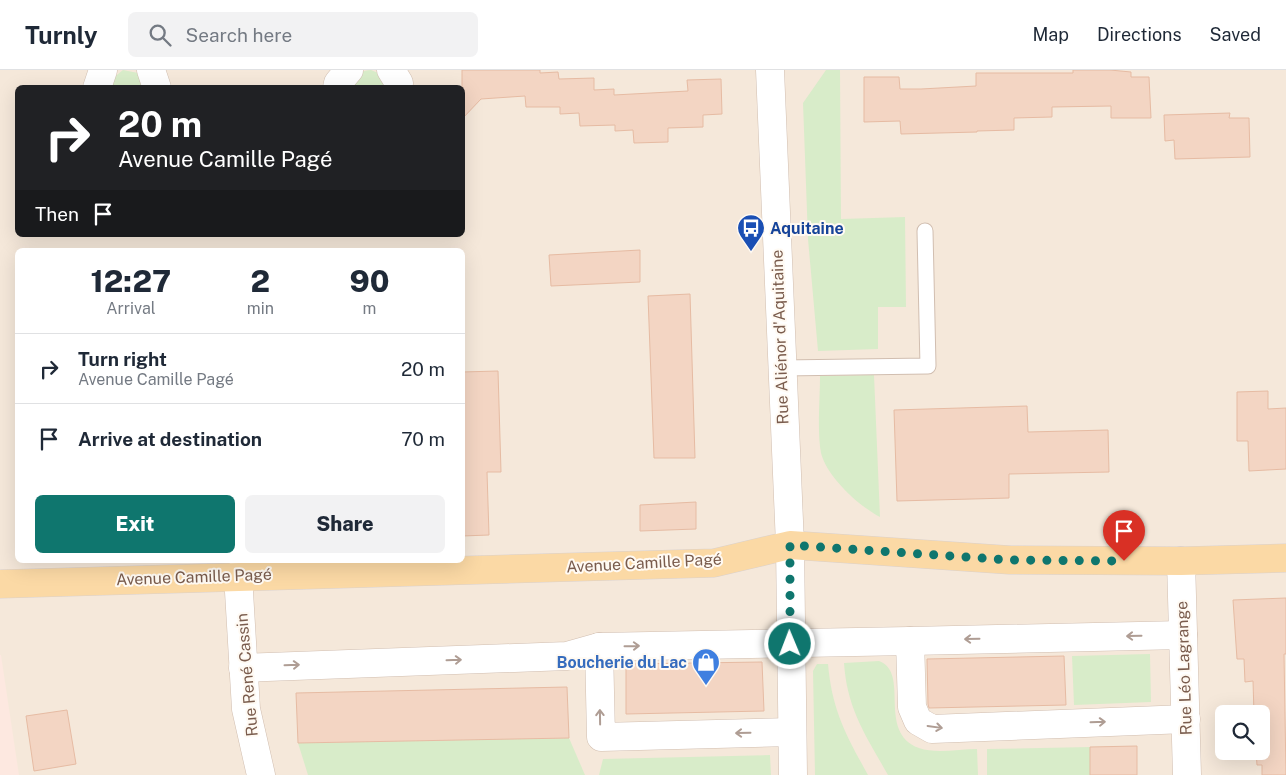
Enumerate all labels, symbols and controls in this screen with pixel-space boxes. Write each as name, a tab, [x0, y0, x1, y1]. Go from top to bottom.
search box	[128, 12, 478, 57]
text: Turnly	[25, 21, 98, 49]
icon: search	[146, 21, 174, 49]
text: Search here	[186, 24, 292, 46]
text: Map	[1032, 24, 1069, 45]
text: Directions	[1097, 24, 1182, 45]
text: Saved	[1210, 24, 1261, 45]
text: 20 m	[118, 104, 202, 145]
icon: right	[35, 105, 100, 170]
text: Avenue Camille Pagé	[118, 146, 332, 172]
icon: arrive	[89, 200, 117, 228]
text: Then	[35, 203, 79, 225]
bus stop icon: Aquitaine	[736, 213, 766, 252]
place label: Aquitaine	[770, 219, 844, 238]
street label: Rue Aliénor d'Aquitaine	[767, 249, 793, 425]
text: 12:27	[91, 263, 171, 299]
text: 2	[251, 263, 270, 299]
text: 90	[349, 263, 389, 299]
text: Arrival	[106, 299, 156, 318]
text: min	[247, 299, 274, 318]
text: m	[363, 299, 376, 318]
text: Turn right	[78, 348, 167, 370]
icon: right	[35, 355, 63, 383]
text: 20 m	[401, 358, 445, 380]
text: Avenue Camille Pagé	[78, 370, 234, 389]
icon: arrive	[35, 425, 63, 453]
text: Arrive at destination	[78, 428, 262, 450]
text: 70 m	[401, 428, 445, 450]
button: Exit	[35, 495, 235, 553]
button: Share	[245, 495, 445, 553]
pin	[1103, 510, 1145, 561]
icon: arrive	[1110, 517, 1138, 545]
street label: Avenue Camille Pagé	[566, 549, 722, 577]
street label: Avenue Camille Pagé	[116, 565, 272, 589]
street label: Rue Léo Lagrange	[1172, 601, 1196, 735]
street label: Rue René Cassin	[232, 613, 262, 737]
position arrow	[763, 617, 815, 669]
one-way arrow	[1127, 631, 1143, 641]
one-way arrow	[964, 635, 980, 644]
one-way arrow	[624, 641, 640, 651]
shop icon: Boucherie du Lac	[691, 647, 721, 686]
place label: Boucherie du Lac	[557, 653, 687, 672]
one-way arrow	[446, 655, 462, 665]
one-way arrow	[283, 661, 299, 670]
map controls	[1215, 705, 1270, 760]
button: search	[1215, 705, 1270, 760]
one-way arrow	[595, 709, 605, 726]
one-way arrow	[1089, 718, 1105, 727]
one-way arrow	[927, 722, 943, 732]
one-way arrow	[736, 728, 752, 738]

